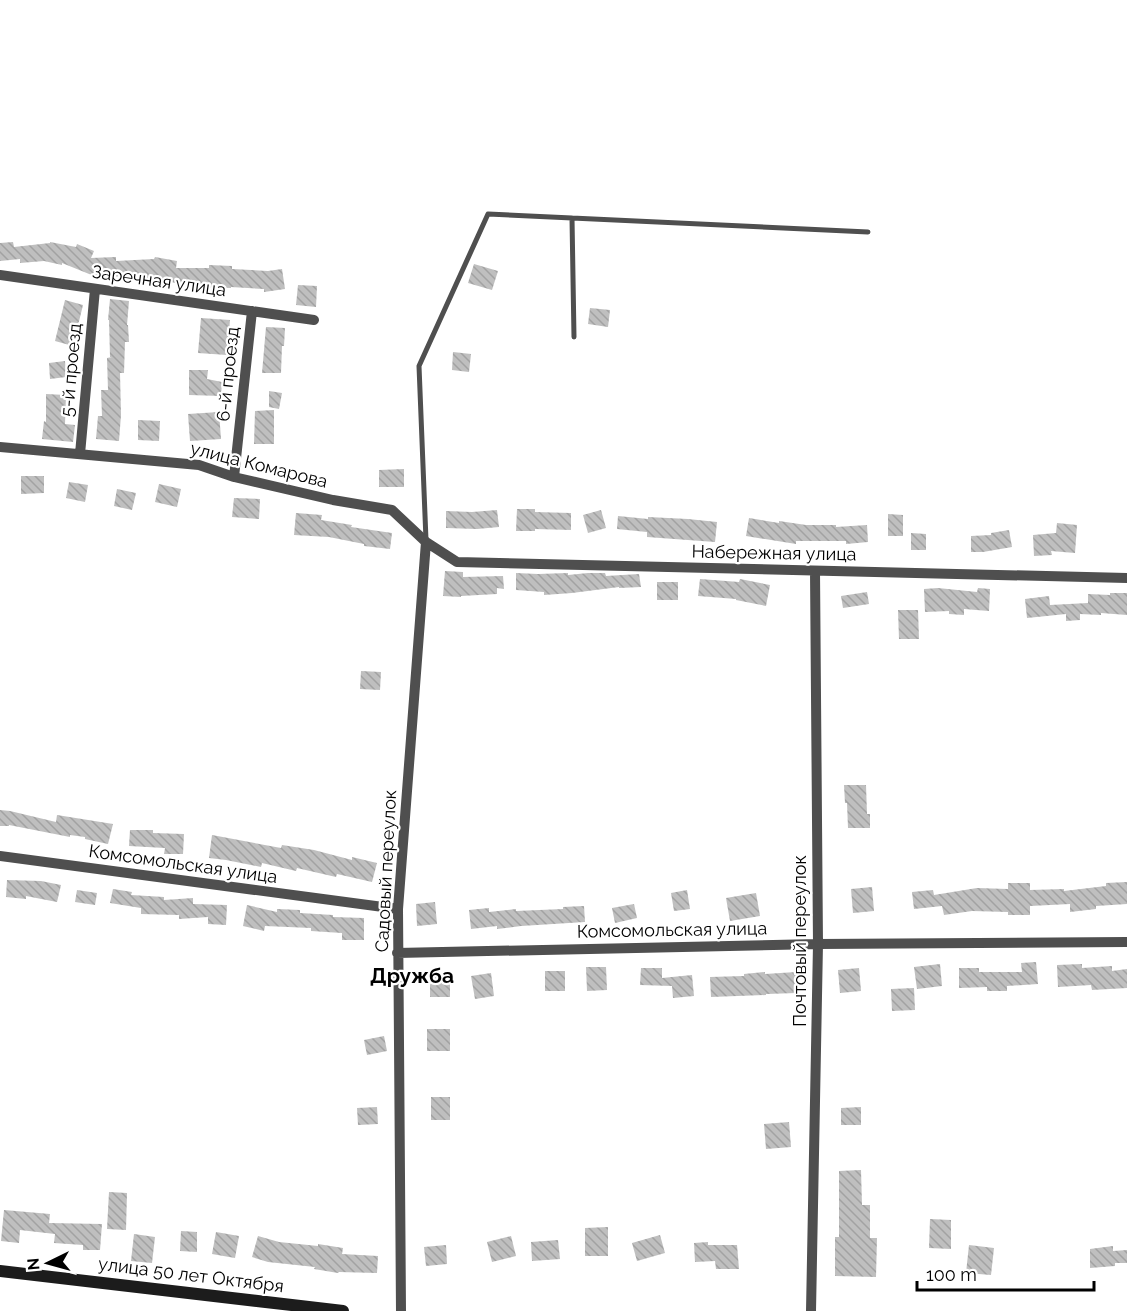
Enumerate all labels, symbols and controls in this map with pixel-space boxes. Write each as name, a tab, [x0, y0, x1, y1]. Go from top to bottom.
street label: Заречная улица	[91, 261, 227, 300]
street label: 5-й проезд	[56, 322, 85, 418]
street label: 6-й проезд	[212, 326, 243, 422]
street label: улица Комарова	[188, 437, 330, 492]
street label: Набережная улица	[691, 541, 857, 564]
street label: Садовый переулок	[371, 789, 400, 953]
street label: Комсомольская улица	[87, 840, 279, 887]
street label: Почтовый переулок	[789, 855, 810, 1027]
street label: Комсомольская улица	[577, 917, 767, 942]
district label: Дружба	[370, 963, 454, 988]
north arrow	[18, 1233, 78, 1293]
street label: улица 50 лет Октября	[97, 1253, 285, 1296]
scale bar	[917, 1254, 1094, 1292]
text: N	[24, 1257, 44, 1271]
text: 100 m	[926, 1264, 977, 1285]

